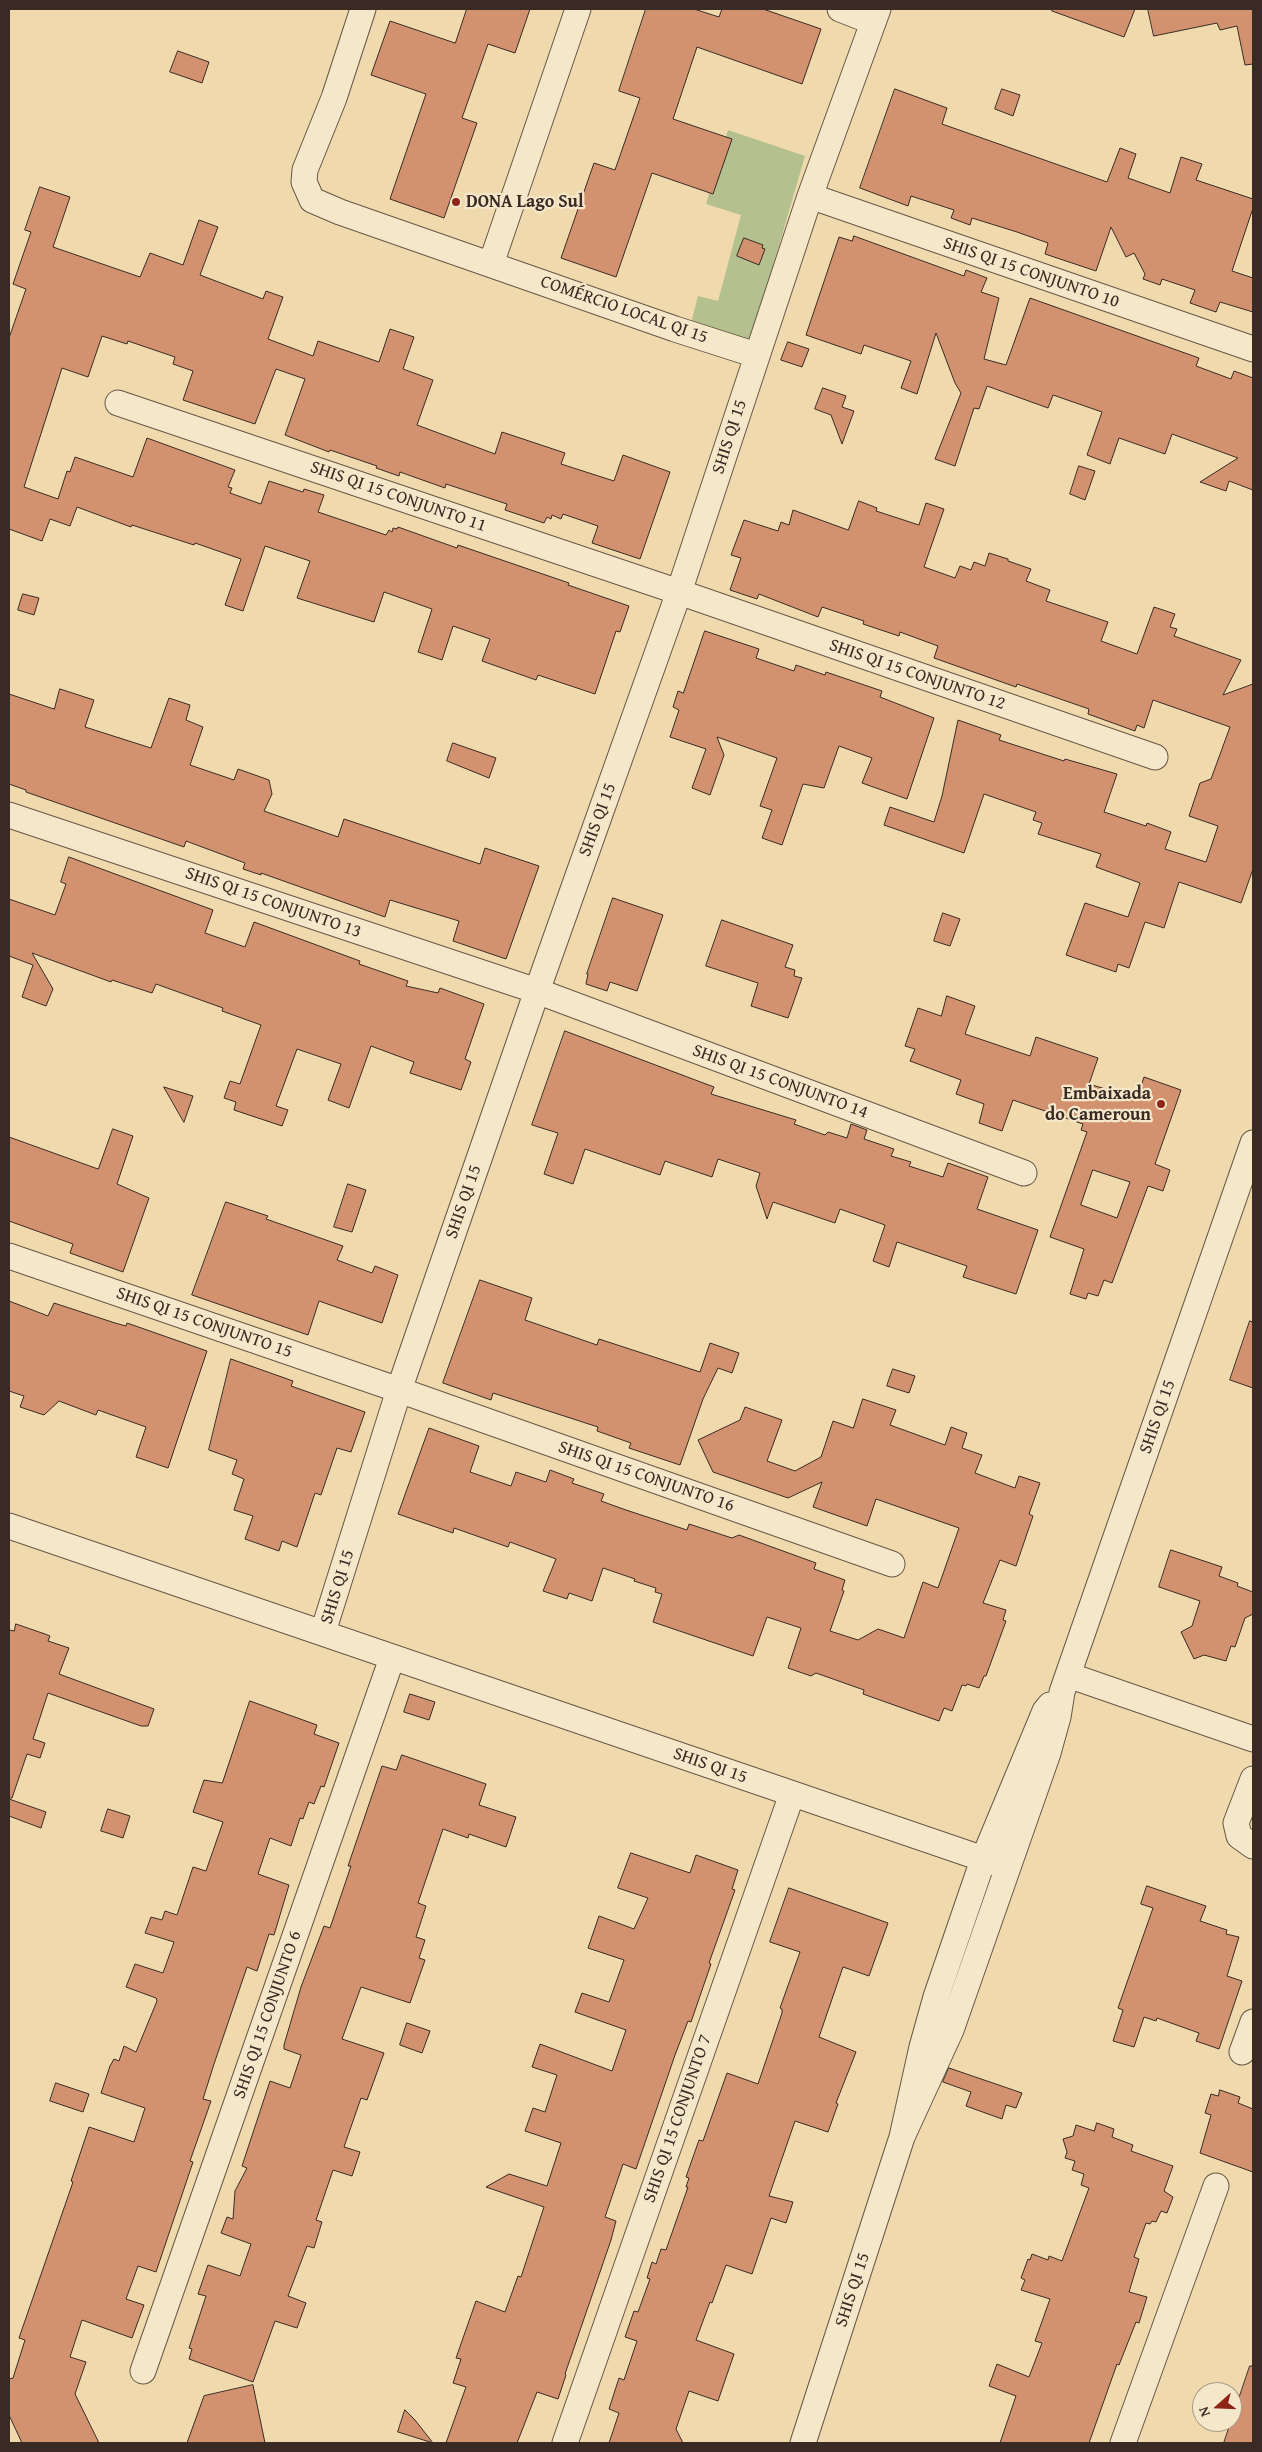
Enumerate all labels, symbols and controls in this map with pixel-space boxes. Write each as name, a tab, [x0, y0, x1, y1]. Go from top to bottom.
place label: DONA Lago Sul	[466, 191, 584, 213]
marker: DONA Lago Sul	[450, 196, 462, 208]
street label: SHIS QI 15 CONJUNTO 10	[940, 233, 1122, 313]
street label: COMÉRCIO LOCAL QI 15	[537, 271, 711, 349]
street label: SHIS QI 15	[708, 397, 752, 477]
street label: SHIS QI 15 CONJUNTO 11	[307, 457, 489, 537]
street label: SHIS QI 15 CONJUNTO 12	[826, 635, 1008, 715]
street label: SHIS QI 15	[575, 780, 621, 860]
street label: SHIS QI 15 CONJUNTO 13	[182, 863, 364, 943]
street label: SHIS QI 15 CONJUNTO 14	[689, 1040, 871, 1124]
place label: Embaixada do Cameroun	[1045, 1083, 1151, 1126]
marker: Embaixada do Cameroun	[1155, 1098, 1167, 1110]
street label: SHIS QI 15	[441, 1162, 487, 1242]
street label: SHIS QI 15 CONJUNTO 15	[113, 1283, 295, 1363]
street label: SHIS QI 15	[1135, 1377, 1181, 1457]
street label: SHIS QI 15 CONJUNTO 16	[555, 1437, 737, 1517]
street label: SHIS QI 15	[316, 1547, 360, 1627]
street label: SHIS QI 15	[670, 1743, 750, 1789]
street label: SHIS QI 15 CONJUNTO 6	[229, 1928, 307, 2102]
street label: SHIS QI 15 CONJUNTO 7	[639, 2032, 717, 2206]
street label: SHIS QI 15	[831, 2250, 875, 2330]
north arrow	[1192, 2382, 1242, 2432]
text: N	[1193, 2404, 1215, 2420]

